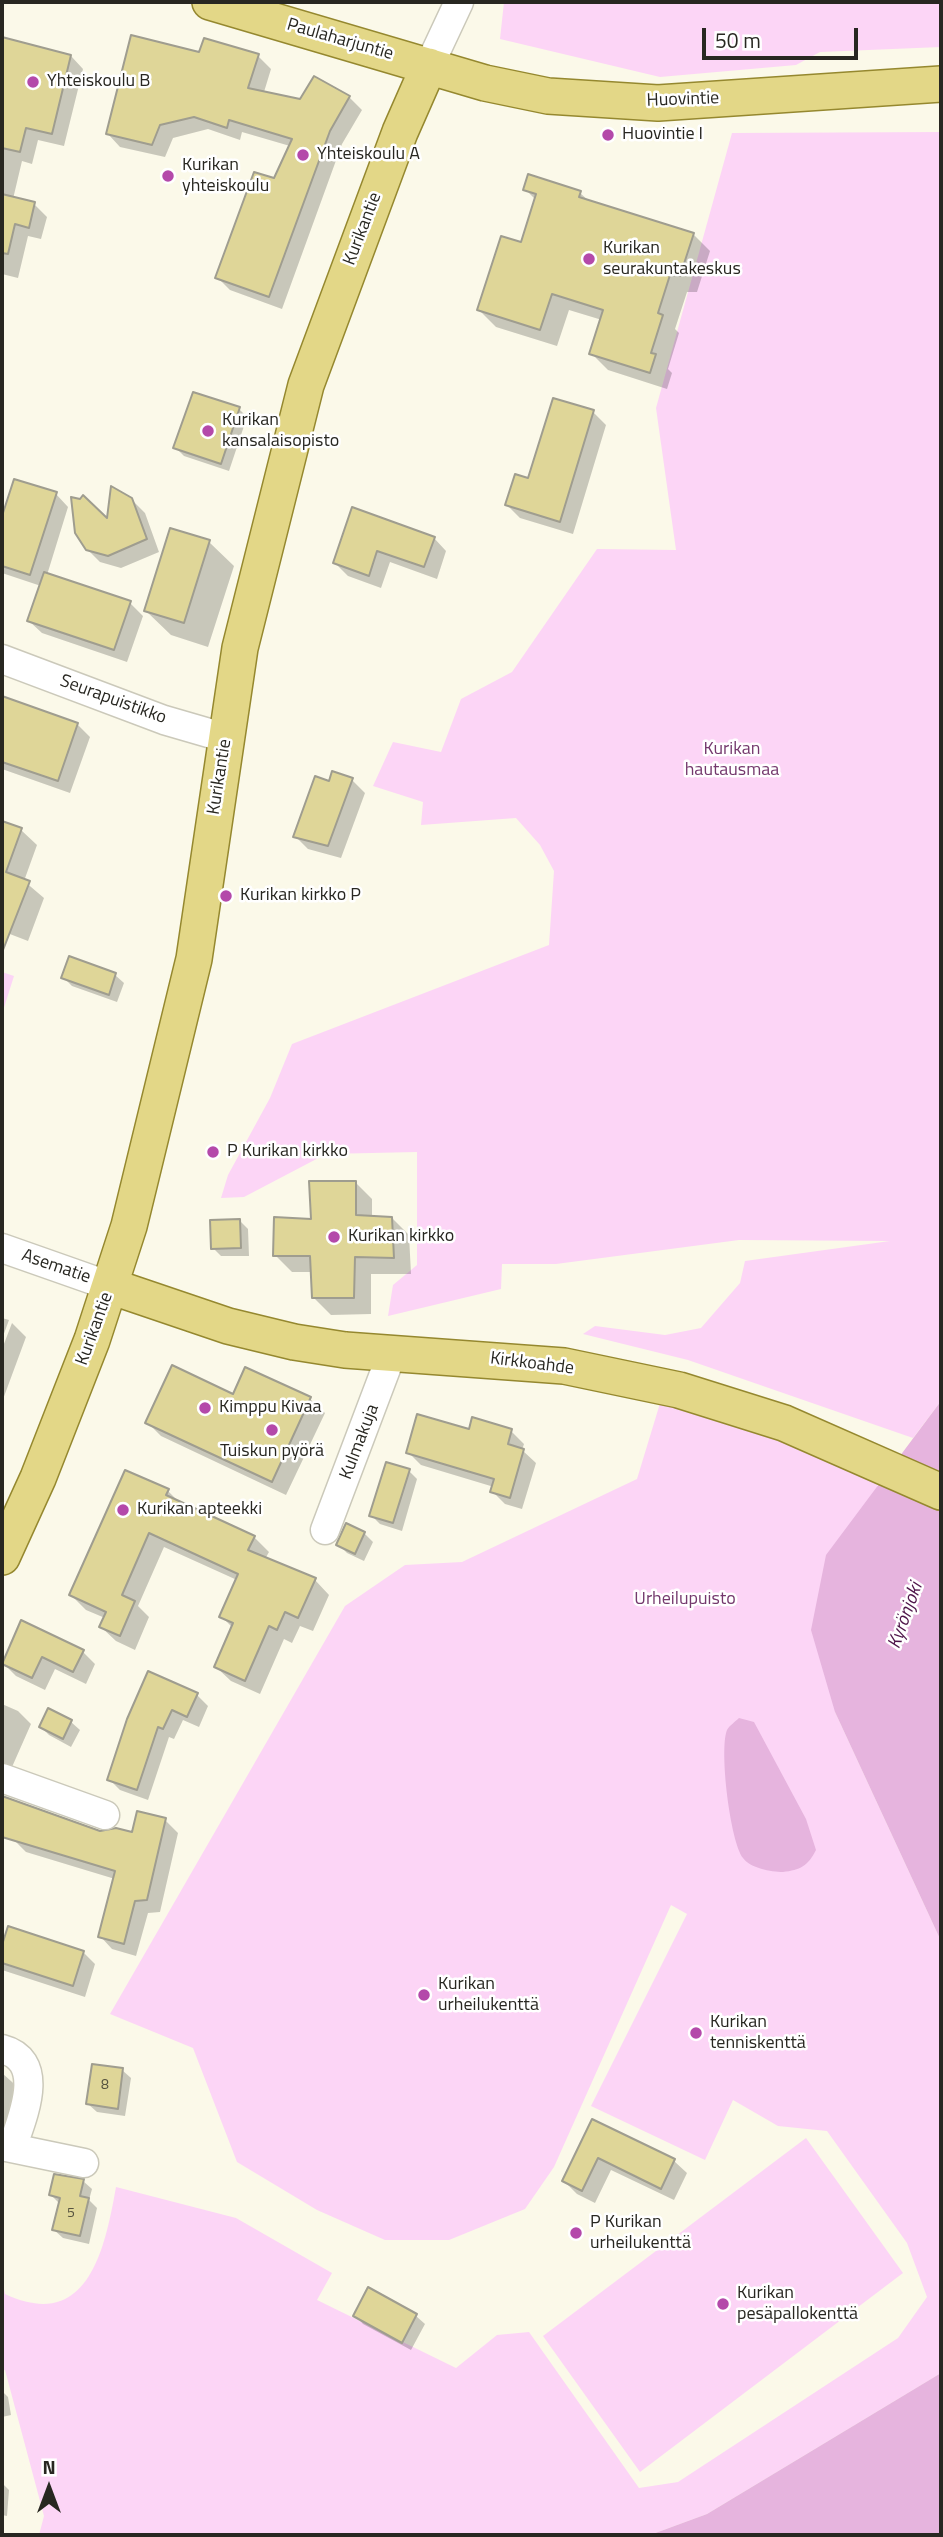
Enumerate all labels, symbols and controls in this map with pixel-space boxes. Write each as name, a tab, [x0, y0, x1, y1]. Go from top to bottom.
street label: Paulaharjuntie	[284, 14, 396, 66]
scale bar	[705, 14, 861, 58]
text: 50 m	[715, 24, 761, 56]
place label: Yhteiskoulu B	[47, 71, 150, 93]
marker: Yhteiskoulu B	[25, 74, 41, 90]
street label: Huovintie	[646, 88, 720, 112]
place label: Huovintie I	[622, 124, 703, 146]
marker: Huovintie I	[600, 127, 616, 143]
place label: Yhteiskoulu A	[317, 144, 420, 166]
marker: Yhteiskoulu A	[295, 147, 311, 163]
place label: Kurikan yhteiskoulu	[182, 155, 269, 198]
marker: Kurikan yhteiskoulu	[160, 168, 176, 184]
street label: Kurikantie	[339, 190, 387, 268]
place label: Kurikan seurakuntakeskus	[603, 238, 741, 280]
marker: Kurikan seurakuntakeskus	[581, 251, 597, 267]
place label: Kurikan kansalaisopisto	[222, 410, 339, 452]
marker: Kurikan kansalaisopisto	[200, 423, 216, 439]
street label: Seurapuistikko	[57, 671, 169, 729]
street label: Kurikantie	[203, 738, 237, 816]
park label: Kurikan hautausmaa	[685, 739, 779, 782]
place label: Kurikan kirkko P	[240, 885, 361, 907]
marker: Kurikan kirkko P	[218, 888, 234, 904]
place label: P Kurikan kirkko	[227, 1141, 348, 1163]
marker: P Kurikan kirkko	[205, 1144, 221, 1160]
place label: Kurikan kirkko	[348, 1226, 454, 1248]
marker: Kurikan kirkko	[326, 1229, 342, 1245]
street label: Asematie	[19, 1245, 93, 1289]
street label: Kurikantie	[72, 1289, 118, 1369]
street label: Kirkkoahde	[489, 1348, 575, 1380]
place label: Kimppu Kivaa	[219, 1397, 321, 1419]
marker: Kimppu Kivaa	[197, 1400, 213, 1416]
street label: Kulmakuja	[336, 1401, 384, 1483]
marker: Tuiskun pyörä	[264, 1422, 280, 1438]
place label: Tuiskun pyörä	[220, 1441, 324, 1463]
place label: Kurikan apteekki	[137, 1499, 262, 1521]
marker: Kurikan apteekki	[115, 1502, 131, 1518]
water label: Kyrönjoki	[884, 1580, 928, 1652]
park label: Urheilupuisto	[634, 1589, 736, 1611]
place label: Kurikan urheilukenttä	[438, 1974, 539, 2016]
marker: Kurikan urheilukenttä	[416, 1987, 432, 2003]
place label: Kurikan tenniskenttä	[710, 2012, 806, 2054]
marker: Kurikan tenniskenttä	[688, 2025, 704, 2041]
house number: 8	[101, 2078, 109, 2094]
house number: 5	[67, 2206, 75, 2222]
place label: P Kurikan urheilukenttä	[590, 2212, 691, 2254]
marker: P Kurikan urheilukenttä	[568, 2225, 584, 2241]
place label: Kurikan pesäpallokenttä	[737, 2283, 858, 2326]
marker: Kurikan pesäpallokenttä	[715, 2296, 731, 2312]
text: N	[42, 2452, 56, 2481]
north arrow	[14, 2453, 84, 2523]

